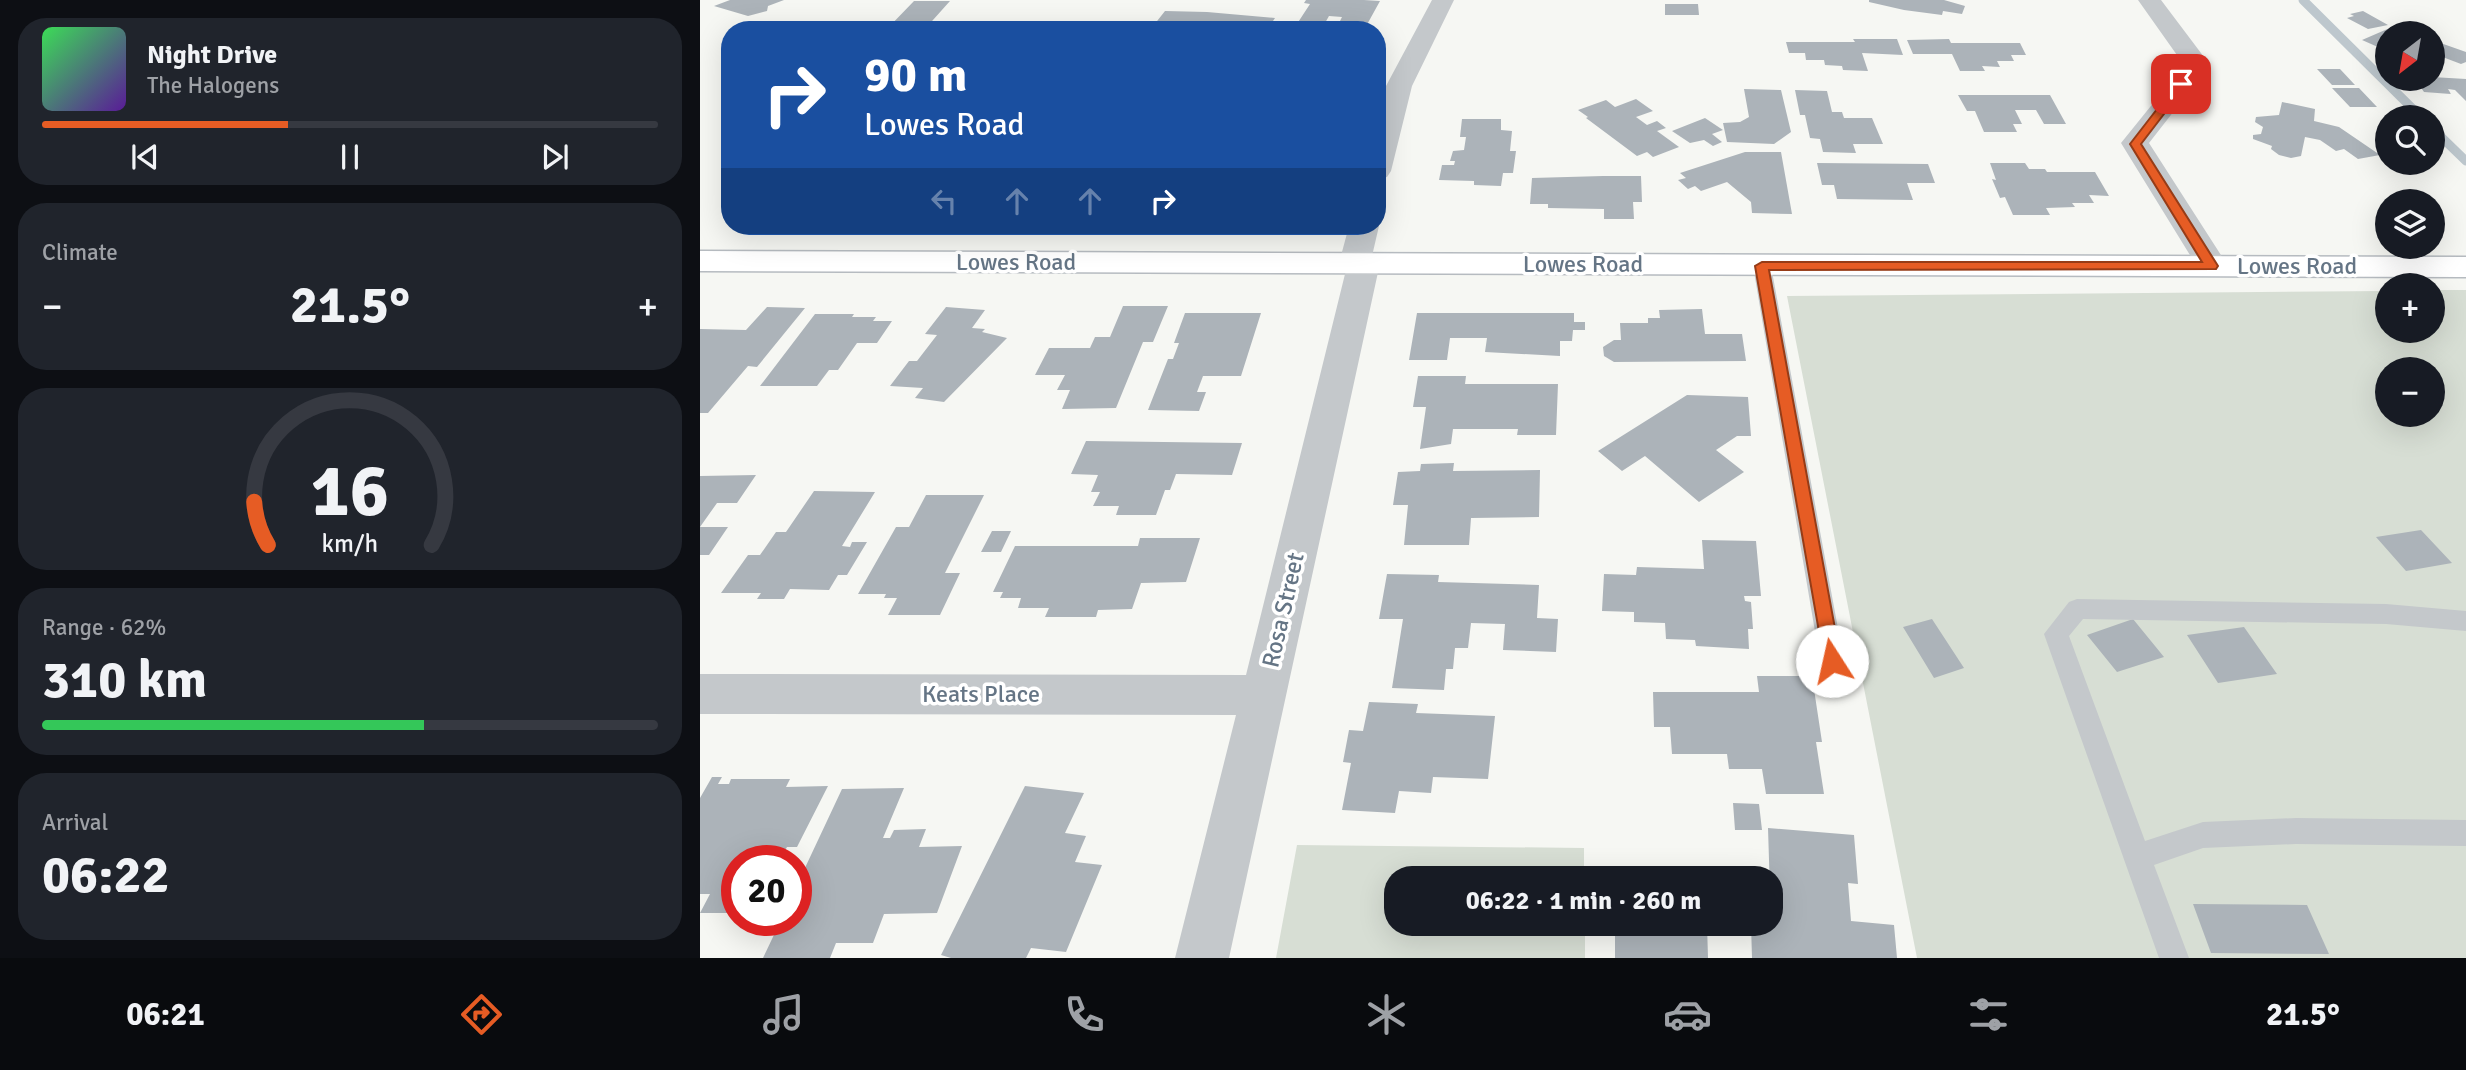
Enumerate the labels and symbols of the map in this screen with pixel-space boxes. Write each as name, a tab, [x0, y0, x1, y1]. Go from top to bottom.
north arrow	[2375, 21, 2445, 91]
pin	[2151, 54, 2211, 114]
street label: Lowes Road	[956, 247, 1076, 277]
street label: Lowes Road	[1523, 249, 1643, 279]
street label: Lowes Road	[2237, 251, 2357, 281]
street label: Rosa Street	[1255, 550, 1311, 670]
position arrow	[1795, 624, 1869, 698]
street label: Keats Place	[922, 679, 1040, 709]
speed limit sign: 20	[721, 845, 812, 936]

